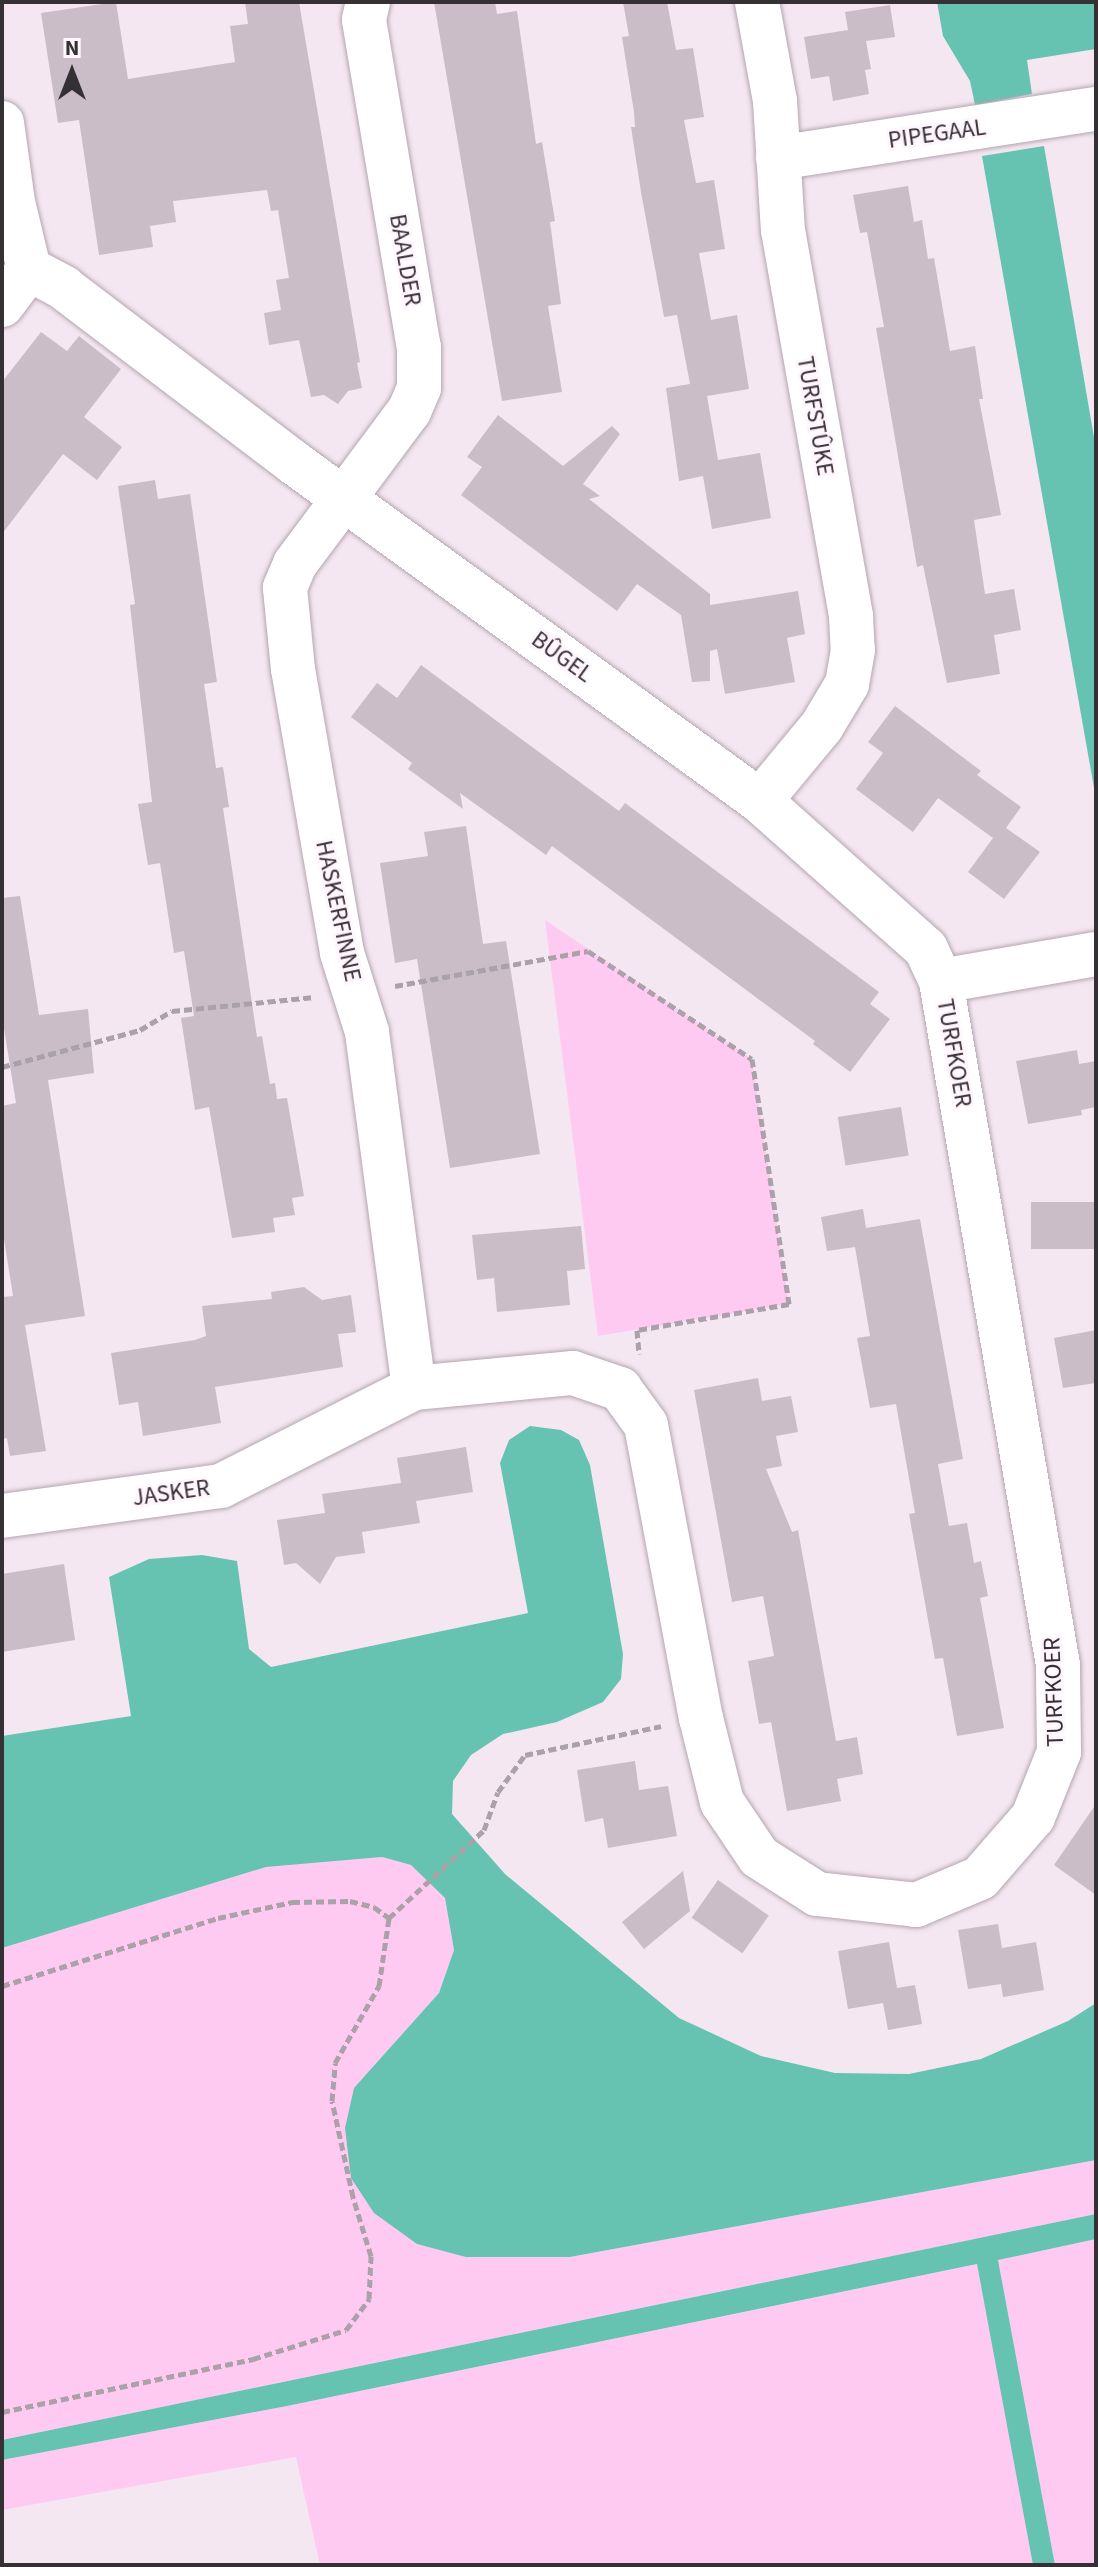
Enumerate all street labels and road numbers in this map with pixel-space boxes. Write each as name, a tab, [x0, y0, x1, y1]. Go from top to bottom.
street label: PIPEGAAL	[886, 113, 988, 155]
street label: BAALDER	[383, 212, 427, 308]
street label: TURFSTÛKE	[790, 354, 840, 478]
street label: BÛGEL	[526, 625, 598, 689]
street label: HASKERFINNE	[309, 838, 367, 984]
street label: TURFKOER	[930, 997, 978, 1109]
street label: JASKER	[131, 1473, 211, 1513]
street label: TURFKOER	[1038, 1637, 1070, 1747]

